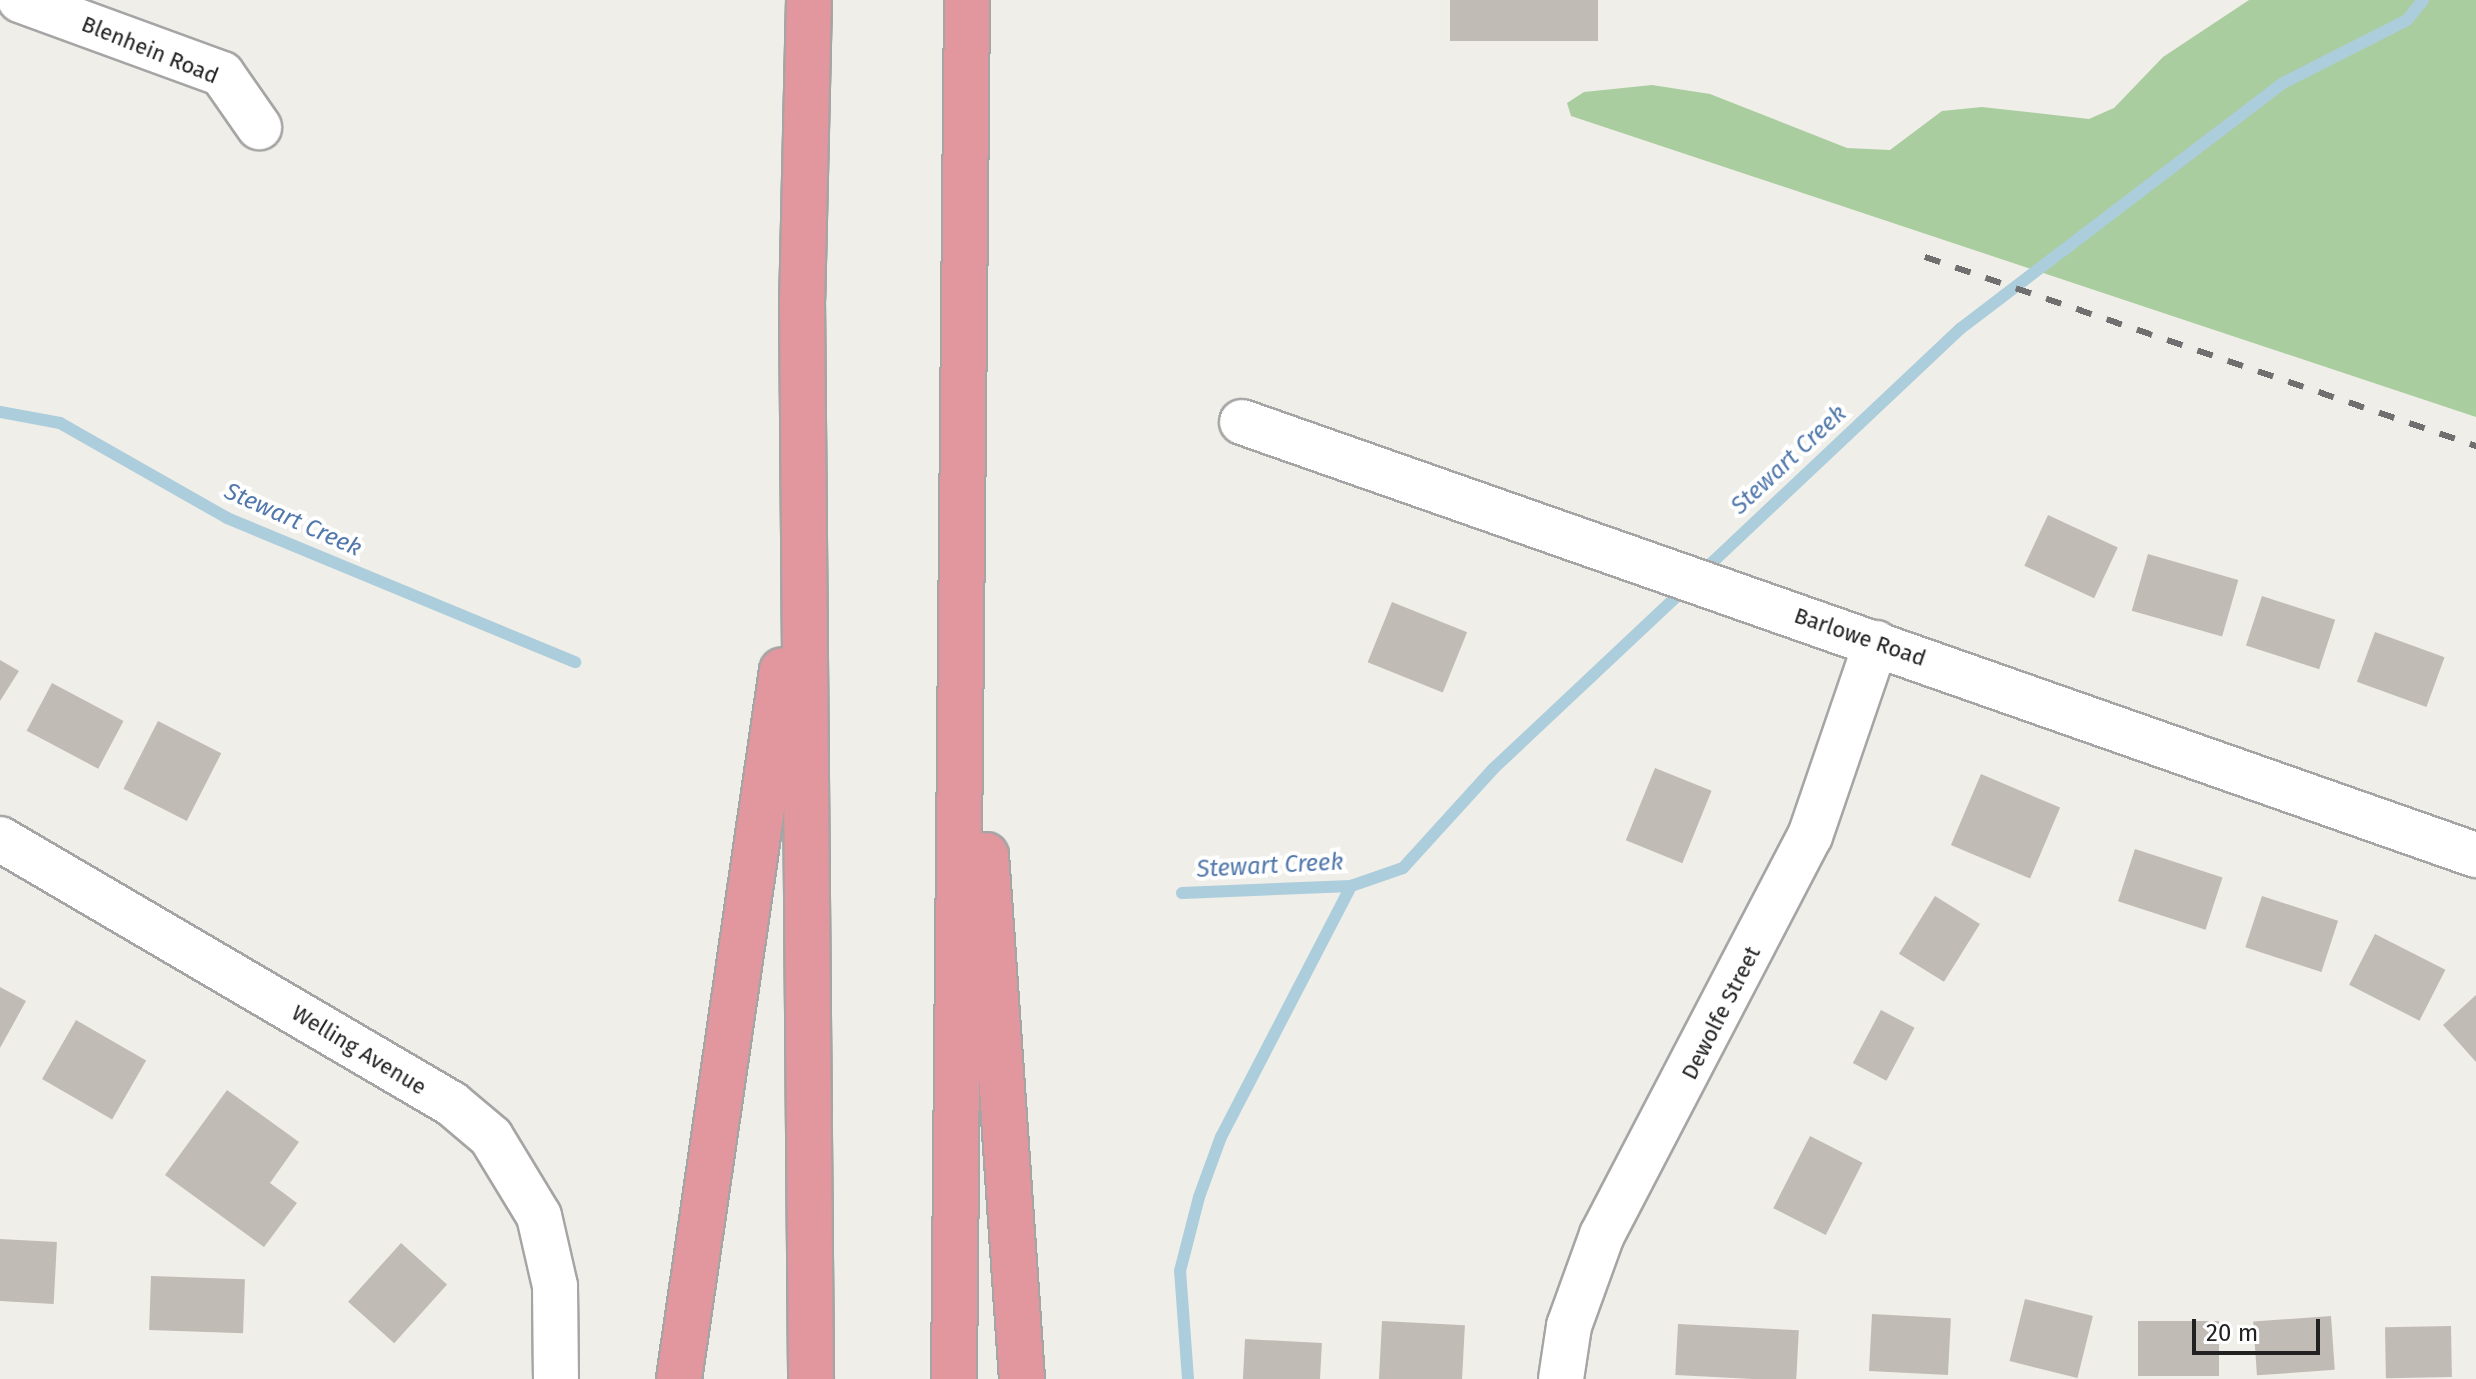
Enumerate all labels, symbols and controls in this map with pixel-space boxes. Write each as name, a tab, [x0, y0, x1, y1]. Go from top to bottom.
street label: Blenhein Road	[78, 11, 222, 89]
water label: Stewart Creek	[1725, 399, 1853, 521]
water label: Stewart Creek	[220, 477, 366, 563]
street label: Barlowe Road	[1791, 602, 1929, 672]
water label: Stewart Creek	[1196, 848, 1344, 884]
street label: Dewolfe Street	[1676, 942, 1766, 1084]
street label: Welling Avenue	[287, 999, 431, 1101]
scale bar	[2196, 1303, 2324, 1353]
text: 20 m	[2206, 1319, 2258, 1347]

